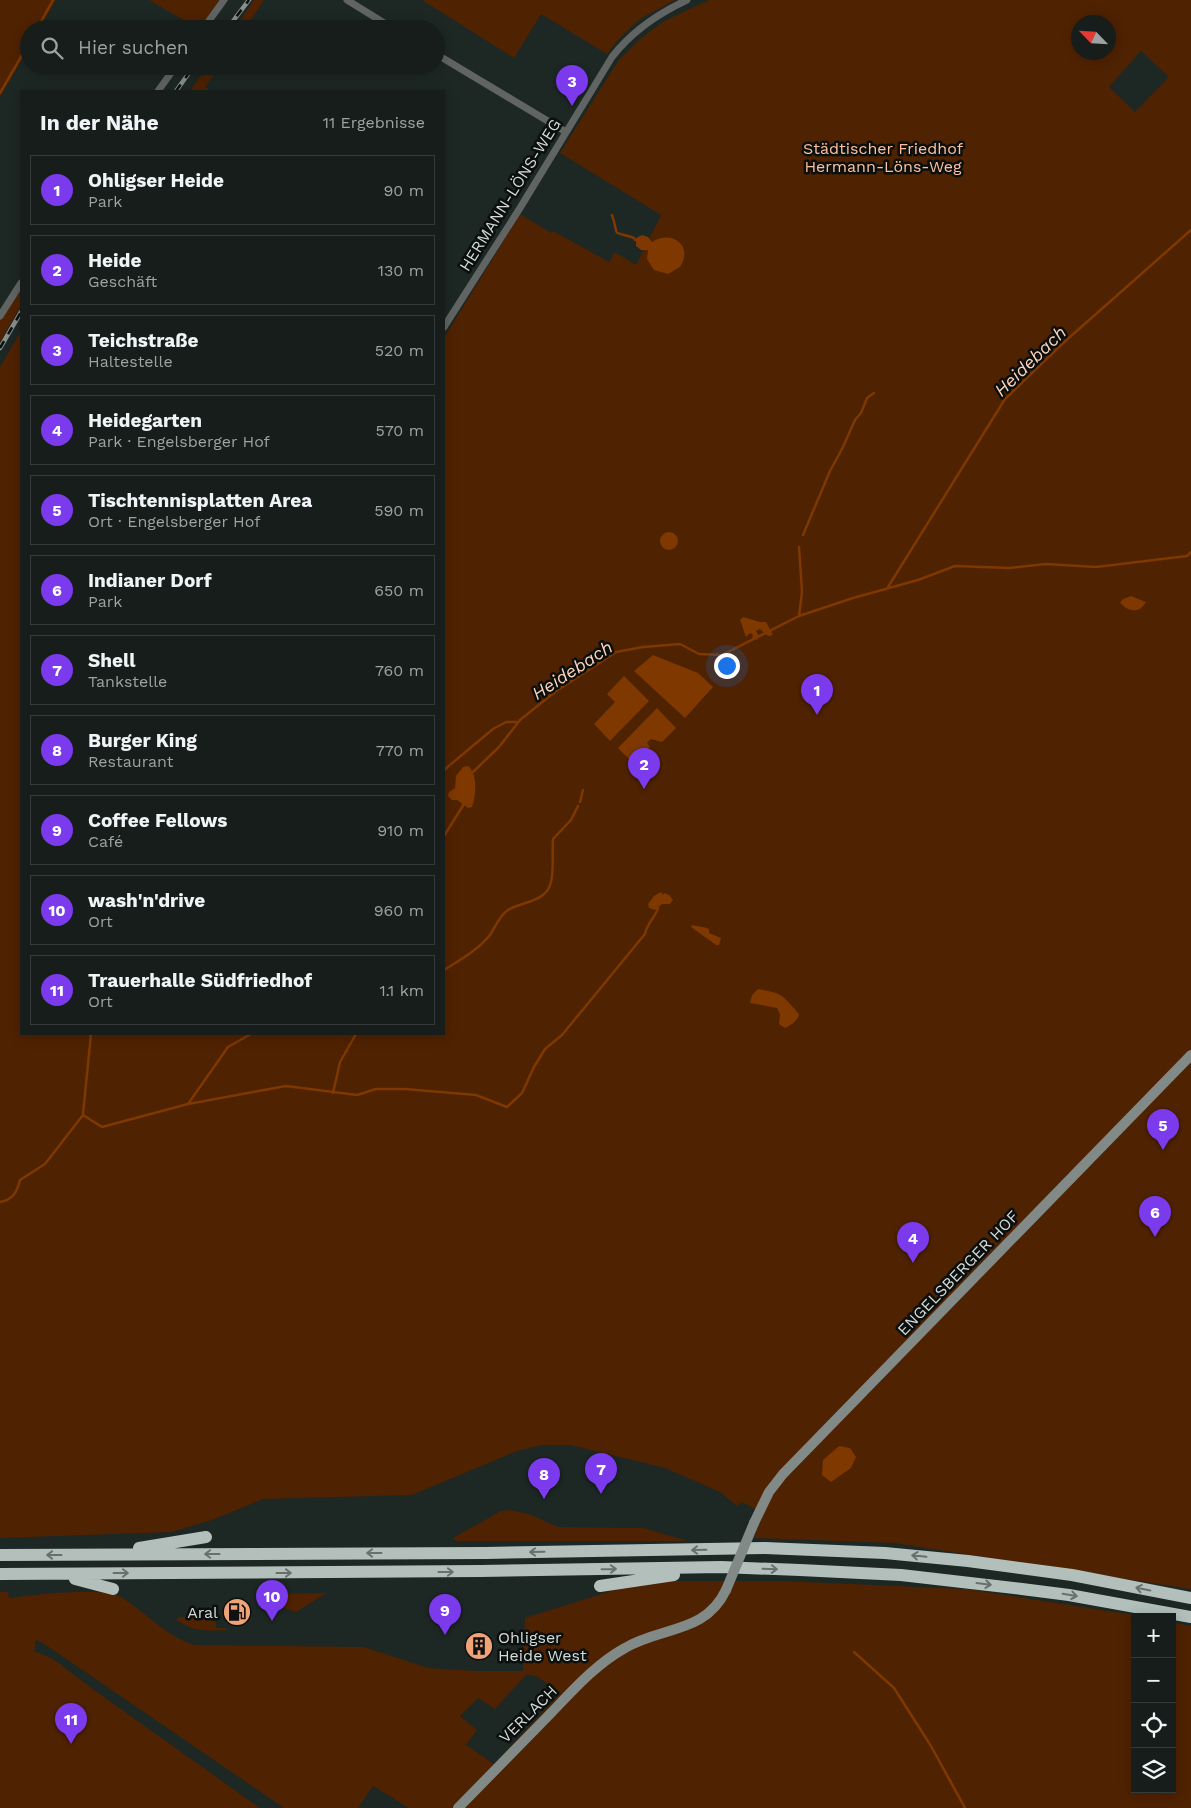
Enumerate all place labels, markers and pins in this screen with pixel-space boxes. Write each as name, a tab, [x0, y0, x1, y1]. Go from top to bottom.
pin: 3	[556, 65, 588, 106]
pin: 1	[801, 674, 833, 715]
pin: 2	[628, 748, 660, 789]
pin: 5	[1147, 1109, 1179, 1150]
pin: 6	[1139, 1196, 1171, 1237]
pin: 4	[897, 1222, 929, 1263]
pin: 7	[585, 1453, 617, 1494]
pin: 8	[528, 1458, 560, 1499]
pin: 10	[256, 1580, 288, 1621]
pin: 9	[429, 1594, 461, 1635]
fuel station icon: Aral	[222, 1597, 252, 1627]
place label: Aral	[187, 1603, 218, 1622]
place label: Ohligser Heide West	[498, 1628, 587, 1665]
building icon: Ohligser Heide West	[464, 1631, 494, 1661]
pin: 11	[55, 1703, 87, 1744]

